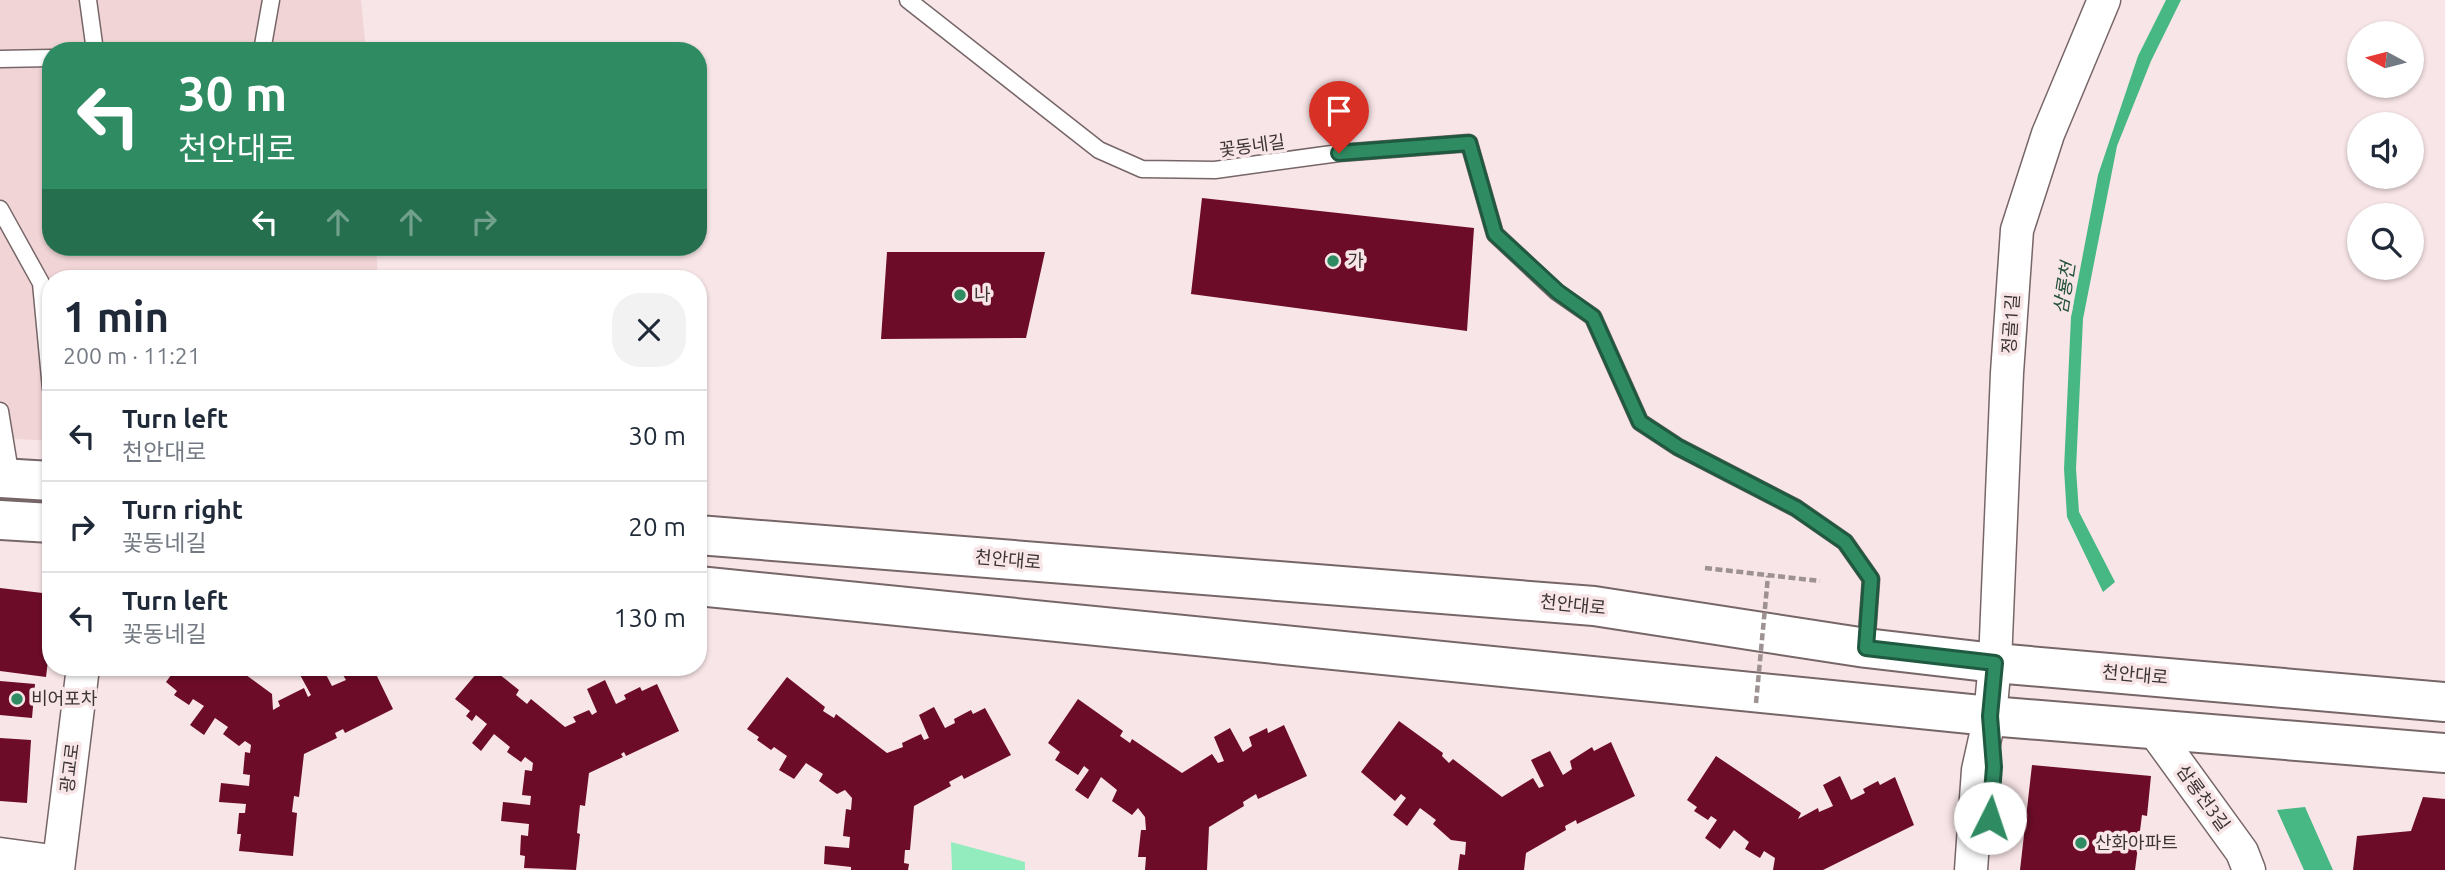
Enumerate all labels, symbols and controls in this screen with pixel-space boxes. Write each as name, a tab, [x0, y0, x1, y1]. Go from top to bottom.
north arrow	[2347, 21, 2424, 98]
map controls	[2347, 21, 2424, 280]
text: 30 m	[178, 65, 287, 120]
icon: left	[63, 70, 154, 161]
pin	[1309, 81, 1369, 153]
icon: arrive	[1320, 92, 1358, 130]
button: sound	[2347, 112, 2424, 189]
text: 천안대로	[178, 130, 296, 166]
street label: 꽃동네길	[1218, 130, 1286, 160]
icon: left	[246, 203, 284, 241]
icon: ahead	[319, 203, 357, 241]
icon: ahead	[392, 203, 430, 241]
icon: right	[465, 203, 503, 241]
button: search	[2347, 203, 2424, 280]
place label: 가	[1347, 250, 1364, 270]
marker: 가	[1325, 253, 1341, 269]
water label: 삼룡천	[2049, 259, 2079, 316]
place label: 나	[974, 284, 991, 304]
marker: 나	[952, 287, 968, 303]
text: 1 min	[63, 293, 169, 340]
button: close	[612, 293, 686, 367]
street label: 정골1길	[1998, 293, 2022, 354]
text: 200 m · 11:21	[63, 343, 201, 368]
text: Turn left	[122, 404, 228, 433]
icon: left	[63, 417, 101, 455]
text: 30 m	[628, 421, 686, 450]
text: 천안대로	[122, 439, 207, 464]
text: Turn right	[122, 495, 243, 524]
icon: right	[63, 508, 101, 546]
text: 20 m	[628, 512, 686, 541]
text: 꽃동네길	[122, 530, 207, 555]
street label: 천안대로	[974, 546, 1042, 572]
text: Turn left	[122, 586, 228, 615]
street label: 천안대로	[1539, 591, 1607, 617]
icon: left	[63, 599, 101, 637]
text: 130 m	[614, 603, 686, 632]
text: 꽃동네길	[122, 621, 207, 646]
street label: 천안대로	[2101, 661, 2169, 687]
place label: 비어포차	[31, 688, 98, 708]
marker: 비어포차	[9, 691, 25, 707]
street label: 광교로	[56, 742, 82, 794]
street label: 삼룡천3길	[2173, 761, 2234, 834]
position arrow	[1953, 781, 2027, 855]
place label: 산화아파트	[2095, 832, 2178, 852]
marker: 산화아파트	[2073, 835, 2089, 851]

